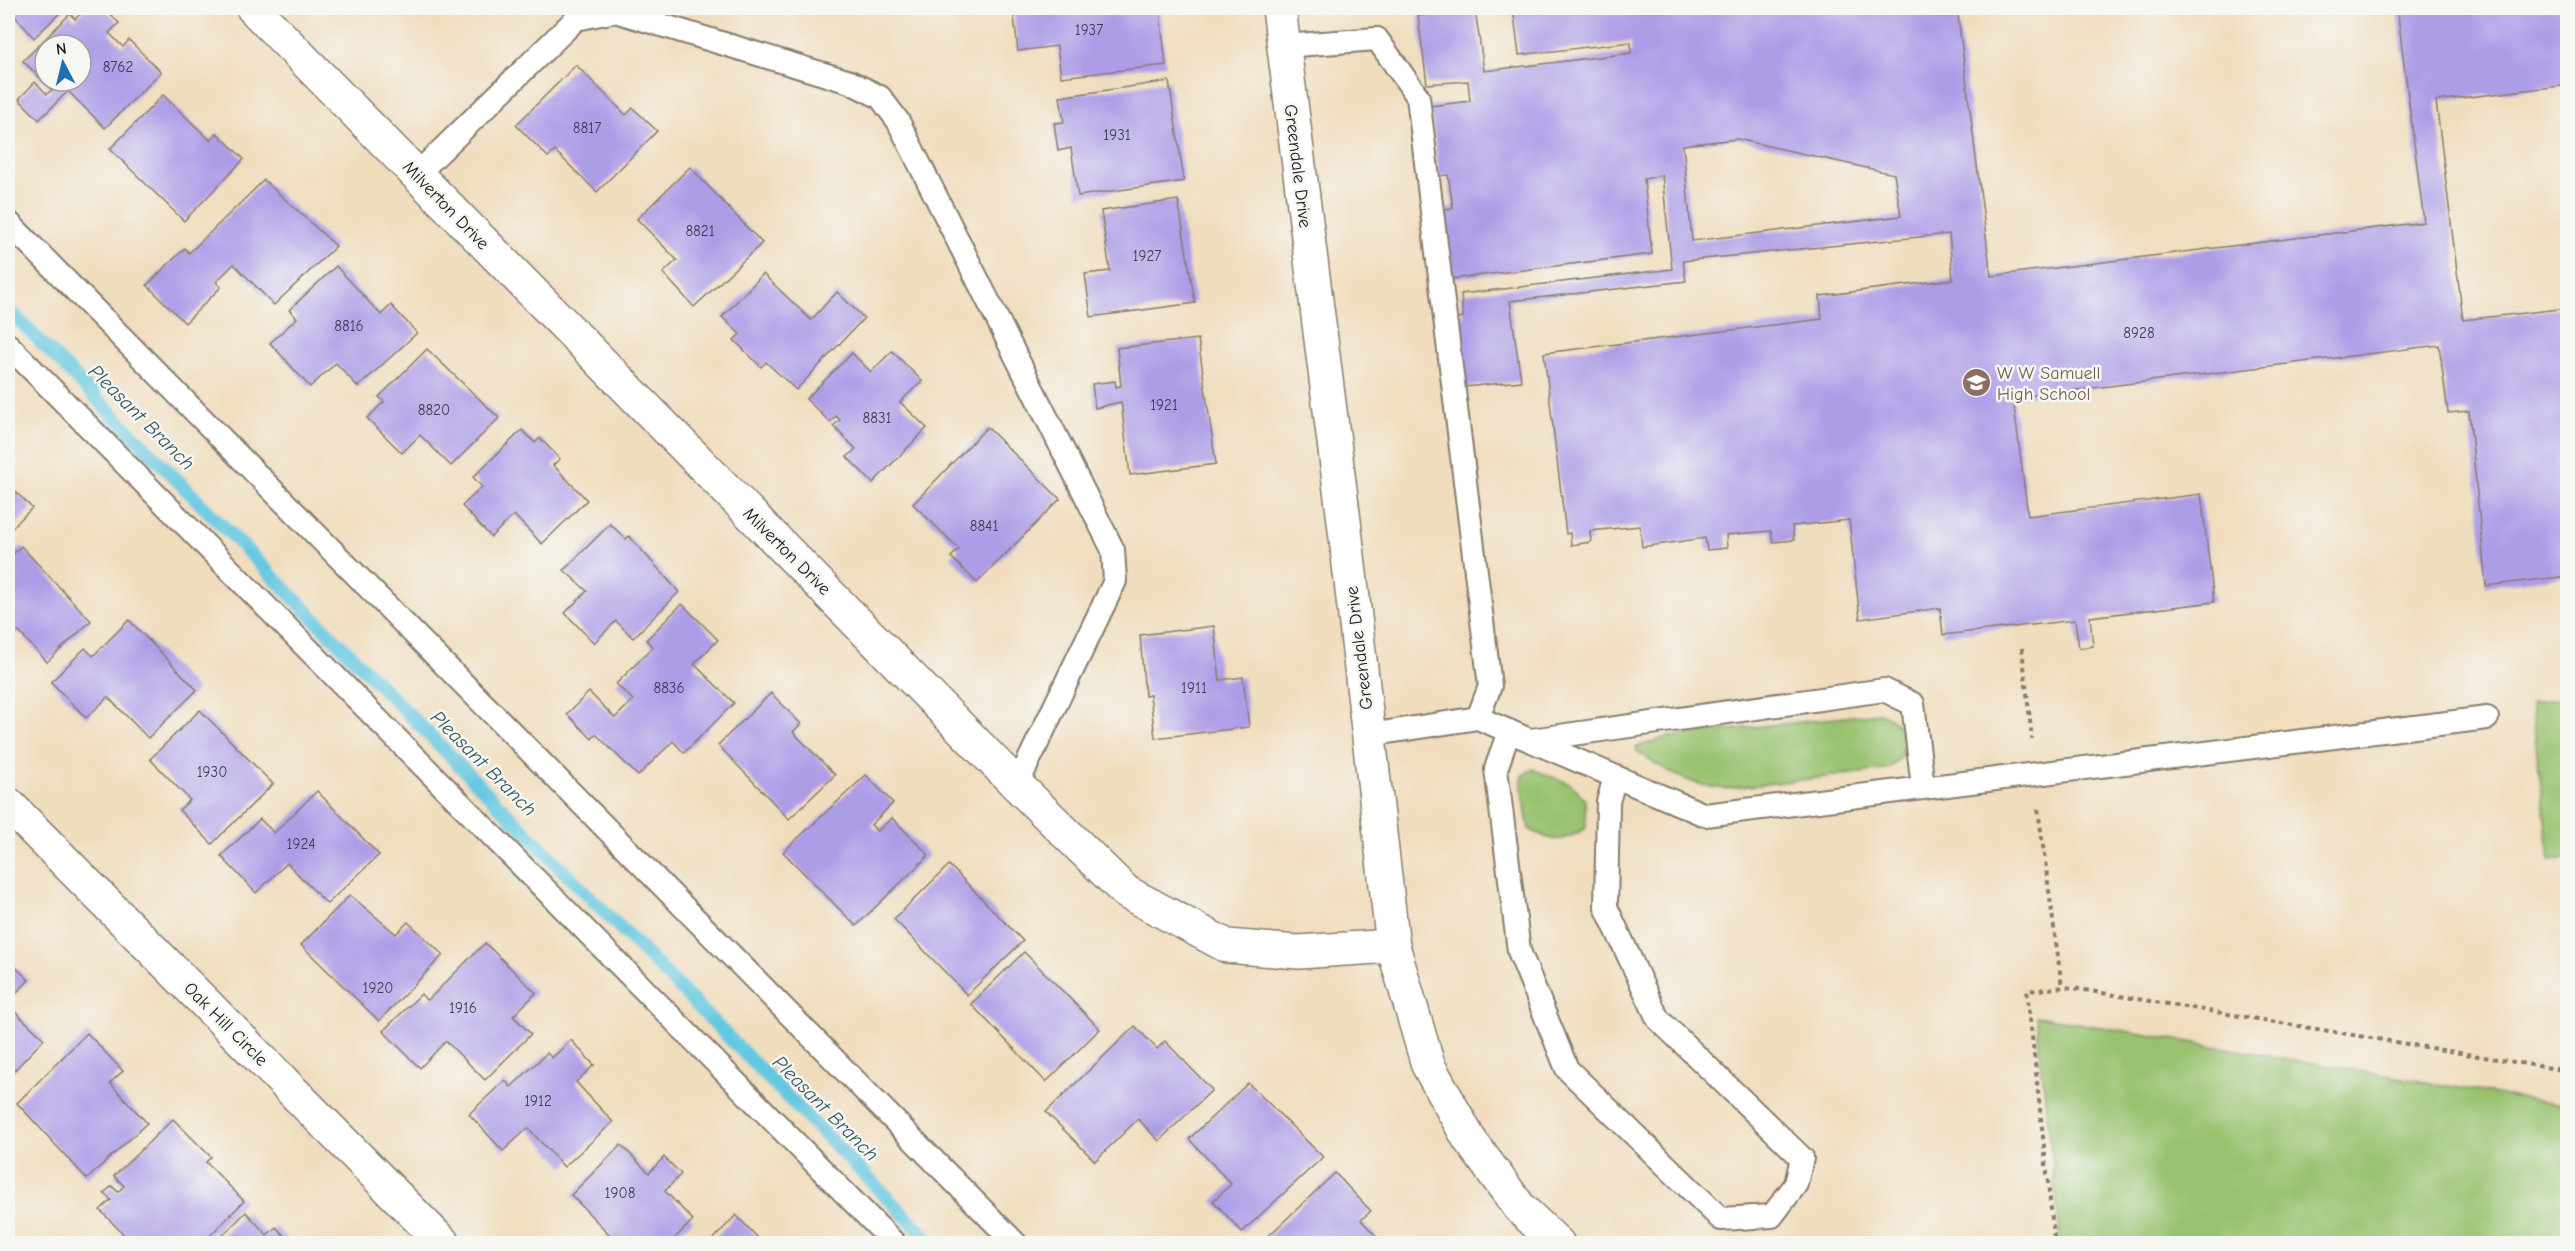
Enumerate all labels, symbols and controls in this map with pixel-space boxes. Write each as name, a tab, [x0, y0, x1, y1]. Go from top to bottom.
house number: 1937	[1075, 21, 1103, 39]
north arrow	[33, 33, 93, 93]
text: N	[55, 40, 68, 59]
house number: 8762	[103, 58, 133, 76]
street label: Greendale Drive	[1280, 103, 1315, 229]
house number: 8817	[573, 119, 601, 137]
house number: 1931	[1103, 126, 1131, 144]
street label: Milverton Drive	[398, 157, 493, 254]
house number: 8821	[685, 222, 715, 240]
house number: 1927	[1133, 247, 1161, 265]
house number: 8816	[334, 317, 364, 335]
house number: 8928	[2123, 324, 2155, 342]
water label: Pleasant Branch	[84, 360, 199, 475]
place label: W W Samuell High School	[1997, 363, 2100, 405]
school or university icon: W W Samuell High School	[1960, 367, 1992, 399]
house number: 1921	[1150, 396, 1178, 414]
house number: 8820	[418, 401, 450, 419]
house number: 8831	[863, 409, 892, 427]
street label: Milverton Drive	[738, 503, 835, 600]
house number: 8841	[970, 517, 998, 535]
street label: Greendale Drive	[1342, 585, 1377, 711]
house number: 8836	[653, 679, 685, 697]
house number: 1911	[1181, 679, 1207, 697]
water label: Pleasant Branch	[426, 706, 541, 821]
house number: 1930	[197, 763, 227, 781]
house number: 1924	[287, 835, 315, 853]
street label: Oak Hill Circle	[179, 978, 272, 1071]
house number: 1920	[363, 979, 393, 997]
house number: 1916	[449, 999, 477, 1017]
water label: Pleasant Branch	[768, 1051, 883, 1166]
house number: 1912	[524, 1092, 552, 1110]
house number: 1908	[605, 1184, 635, 1202]

